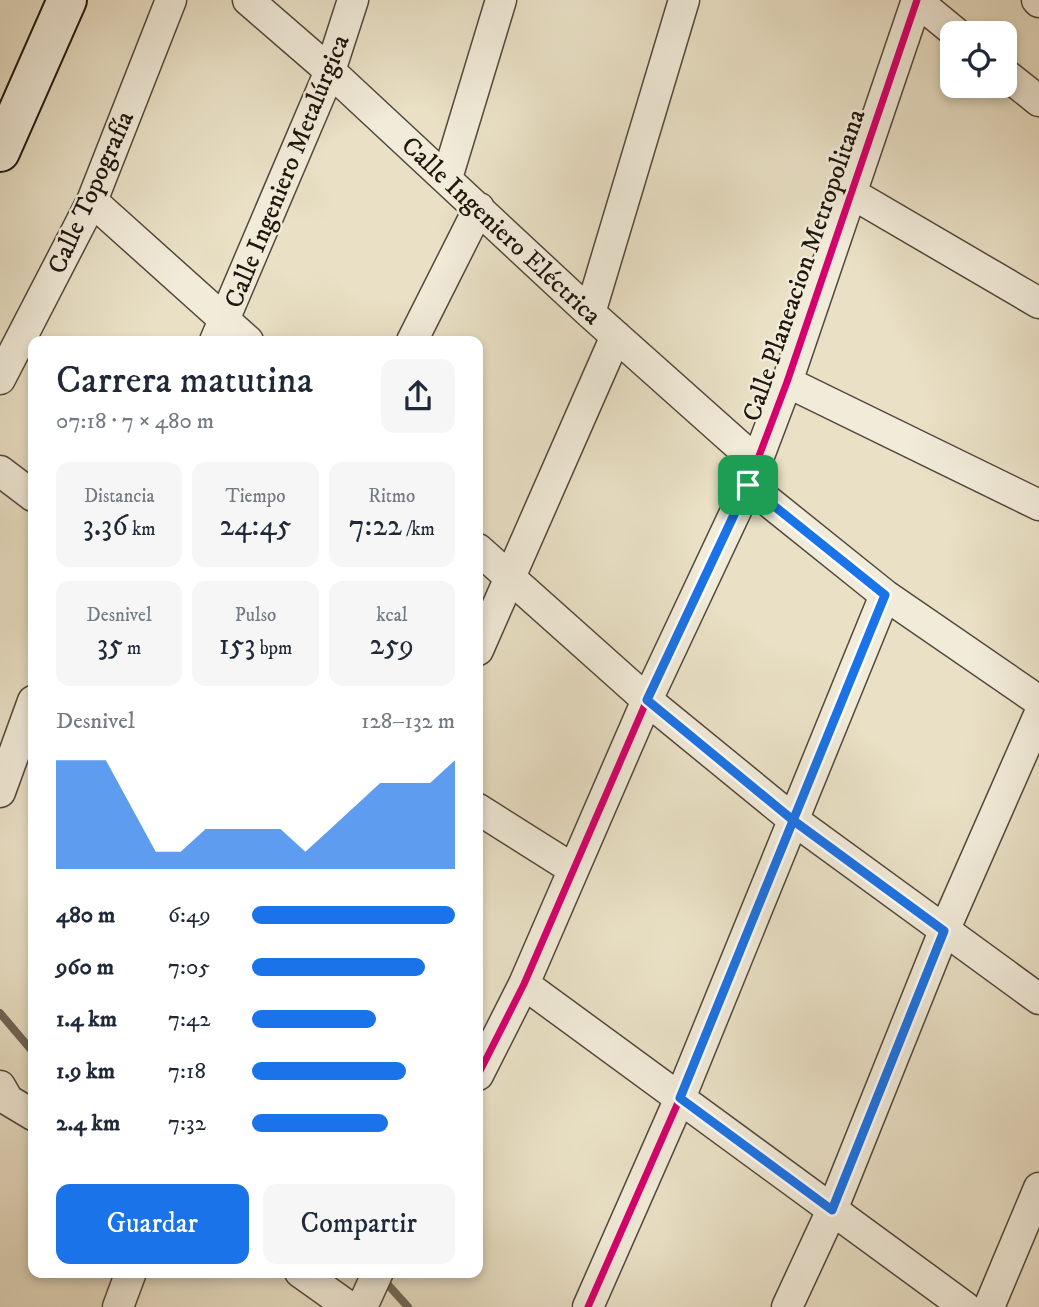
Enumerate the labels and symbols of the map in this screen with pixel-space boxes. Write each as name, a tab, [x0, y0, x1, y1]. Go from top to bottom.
street label: Calle Ingeniero Metalúrgica	[217, 30, 357, 313]
street label: Calle Planeacion Metropolitana	[735, 105, 873, 426]
street label: Calle Topografía	[41, 106, 142, 279]
street label: Calle Ingeniero Eléctrica	[394, 130, 608, 332]
pin	[718, 455, 778, 515]

